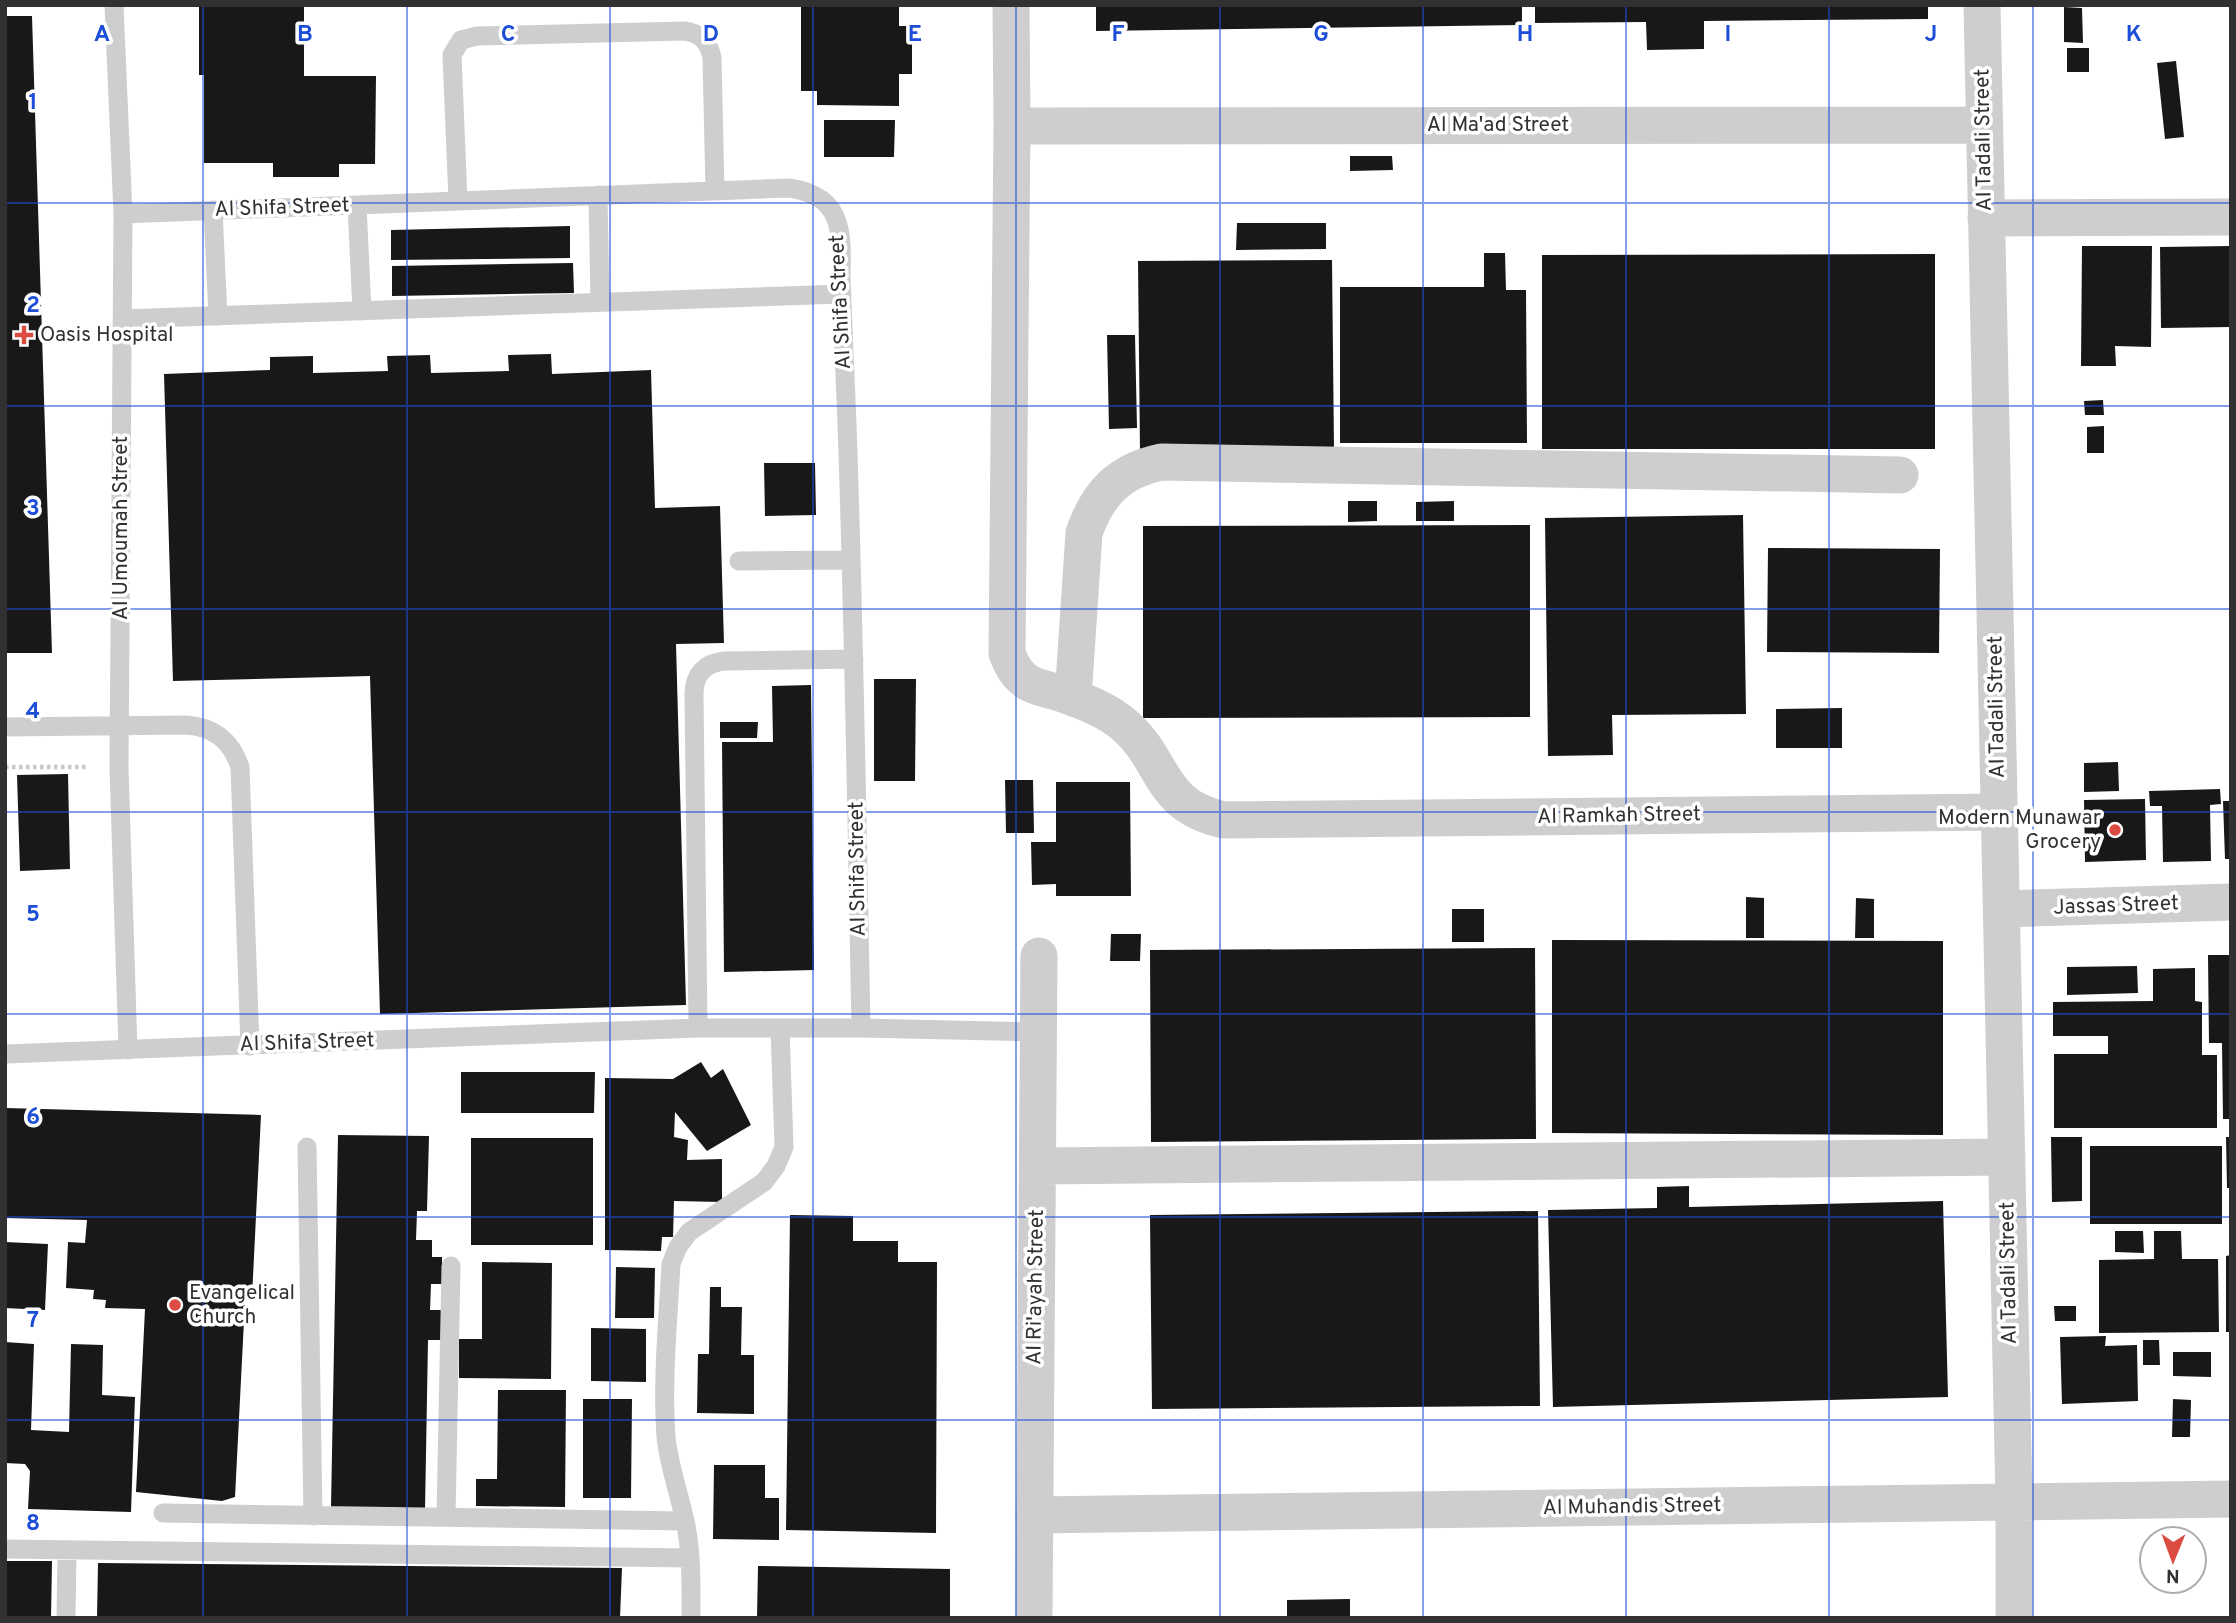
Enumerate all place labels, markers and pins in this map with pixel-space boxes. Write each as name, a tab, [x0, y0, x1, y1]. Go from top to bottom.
place label: Oasis Hospital	[40, 322, 174, 349]
marker: Oasis Hospital	[14, 325, 34, 345]
place label: Modern Munawar Grocery	[1938, 805, 2101, 856]
marker: Modern Munawar Grocery	[2107, 822, 2123, 838]
place label: Evangelical Church	[189, 1280, 295, 1331]
marker: Evangelical Church	[167, 1297, 183, 1313]

